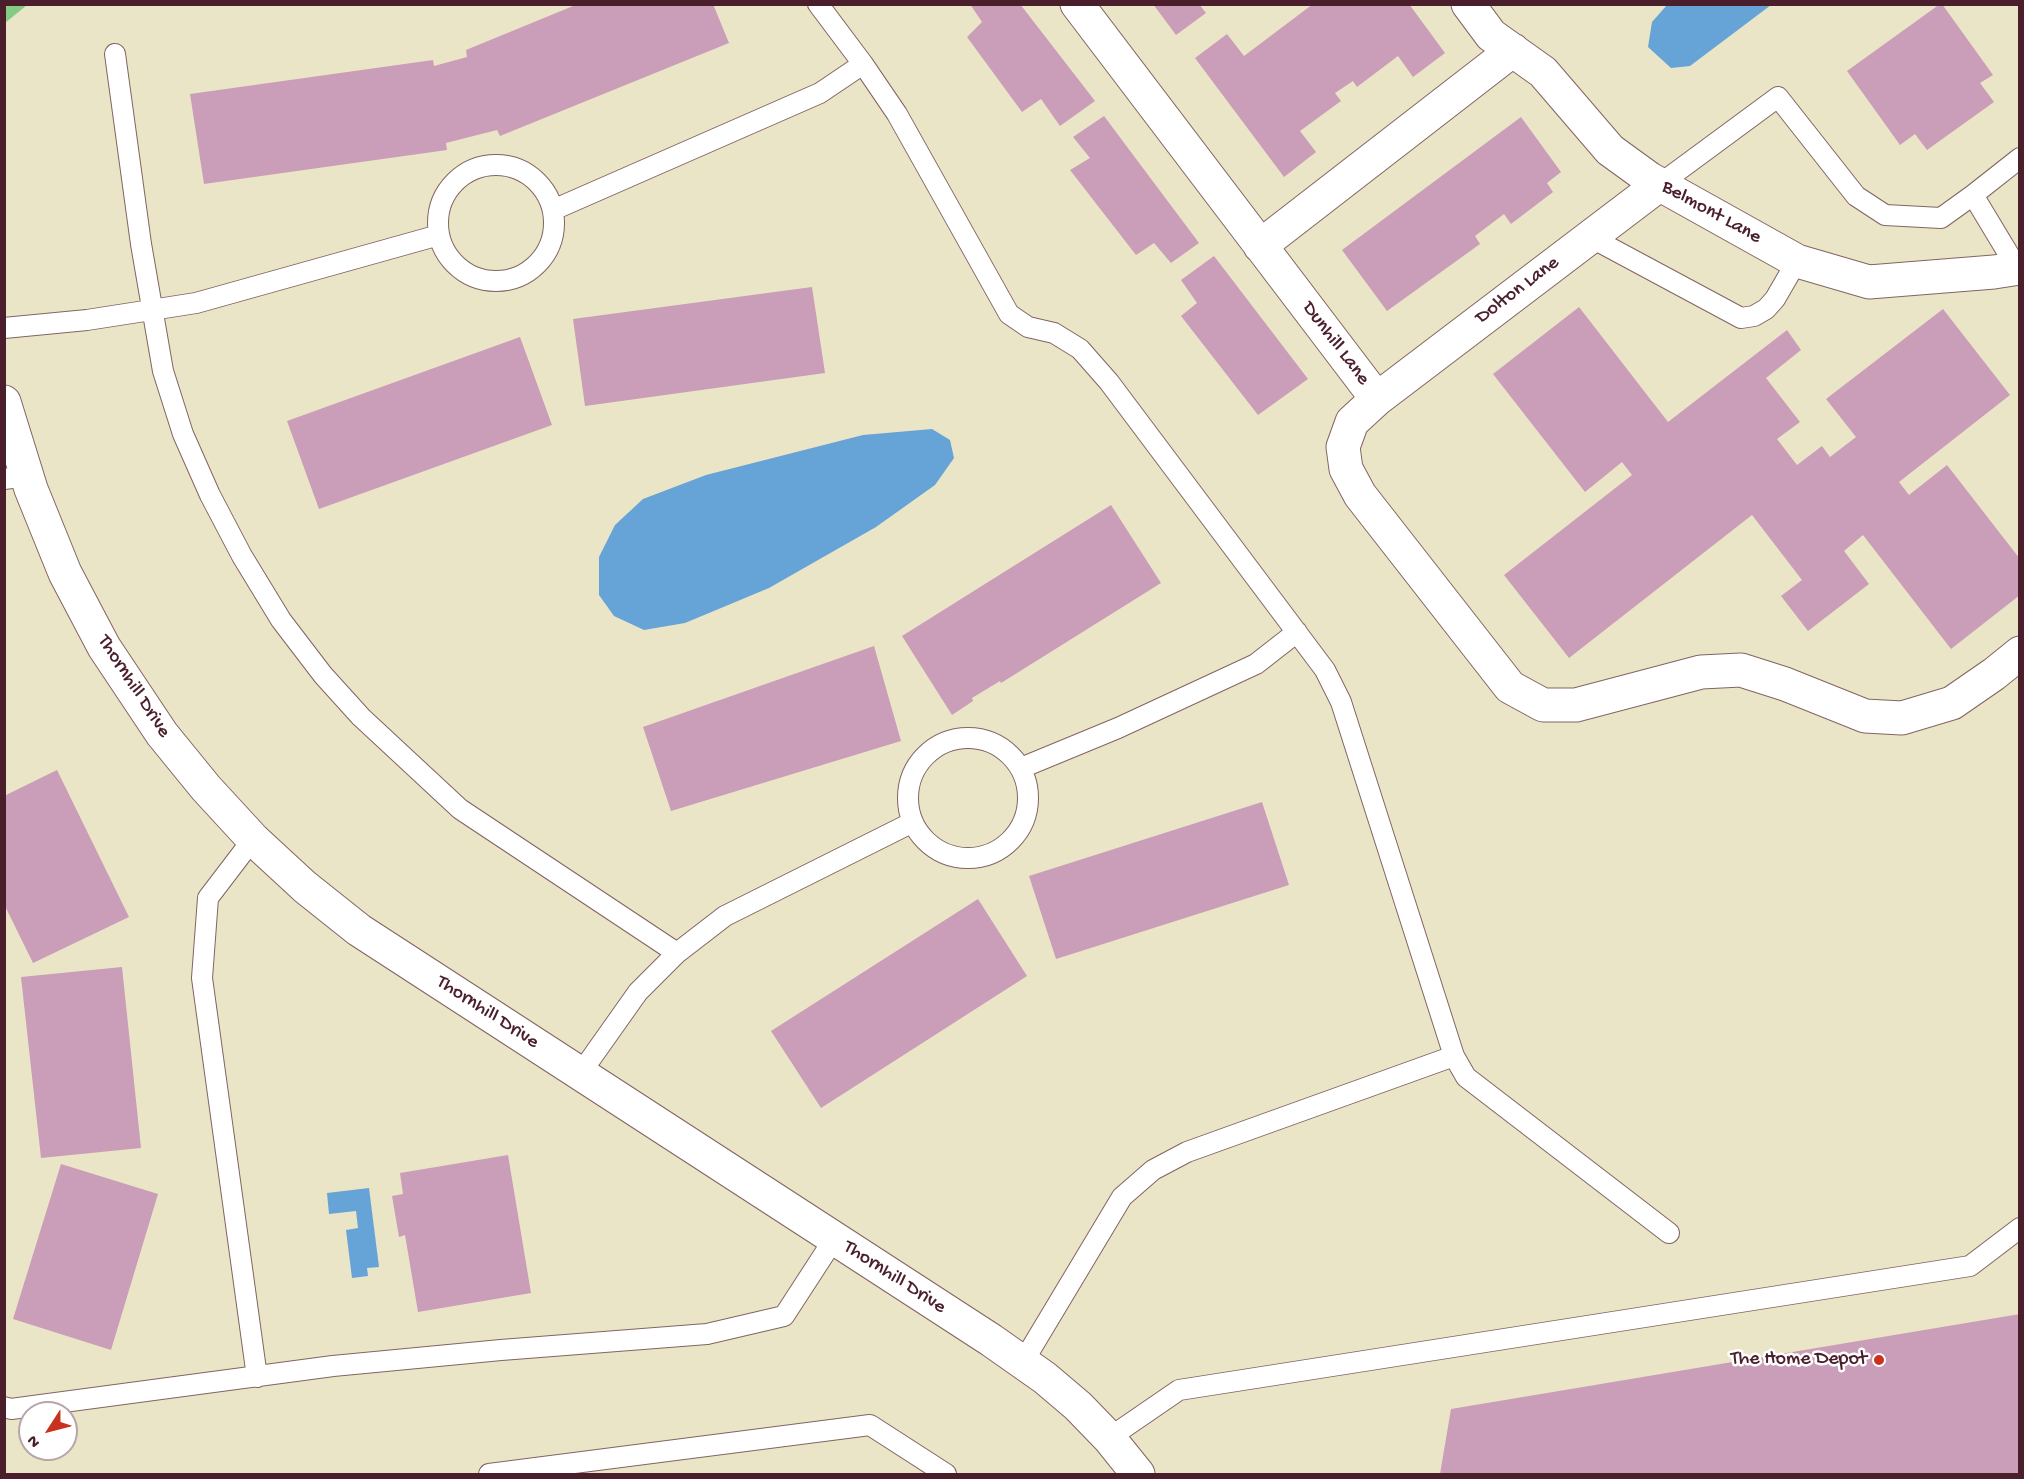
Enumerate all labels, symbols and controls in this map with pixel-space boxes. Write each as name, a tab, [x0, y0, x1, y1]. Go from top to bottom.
street label: Belmont Lane	[1657, 176, 1765, 250]
street label: Dolton Lane	[1471, 252, 1565, 330]
street label: Dunhill Lane	[1296, 297, 1374, 391]
street label: Thornhill Drive	[91, 631, 175, 743]
street label: Thornhill Drive	[431, 971, 543, 1055]
street label: Thornhill Drive	[838, 1236, 950, 1320]
place label: The Home Depot	[1731, 1348, 1867, 1372]
marker: The Home Depot	[1872, 1353, 1886, 1367]
north arrow	[18, 1401, 78, 1461]
text: N	[24, 1431, 45, 1451]

